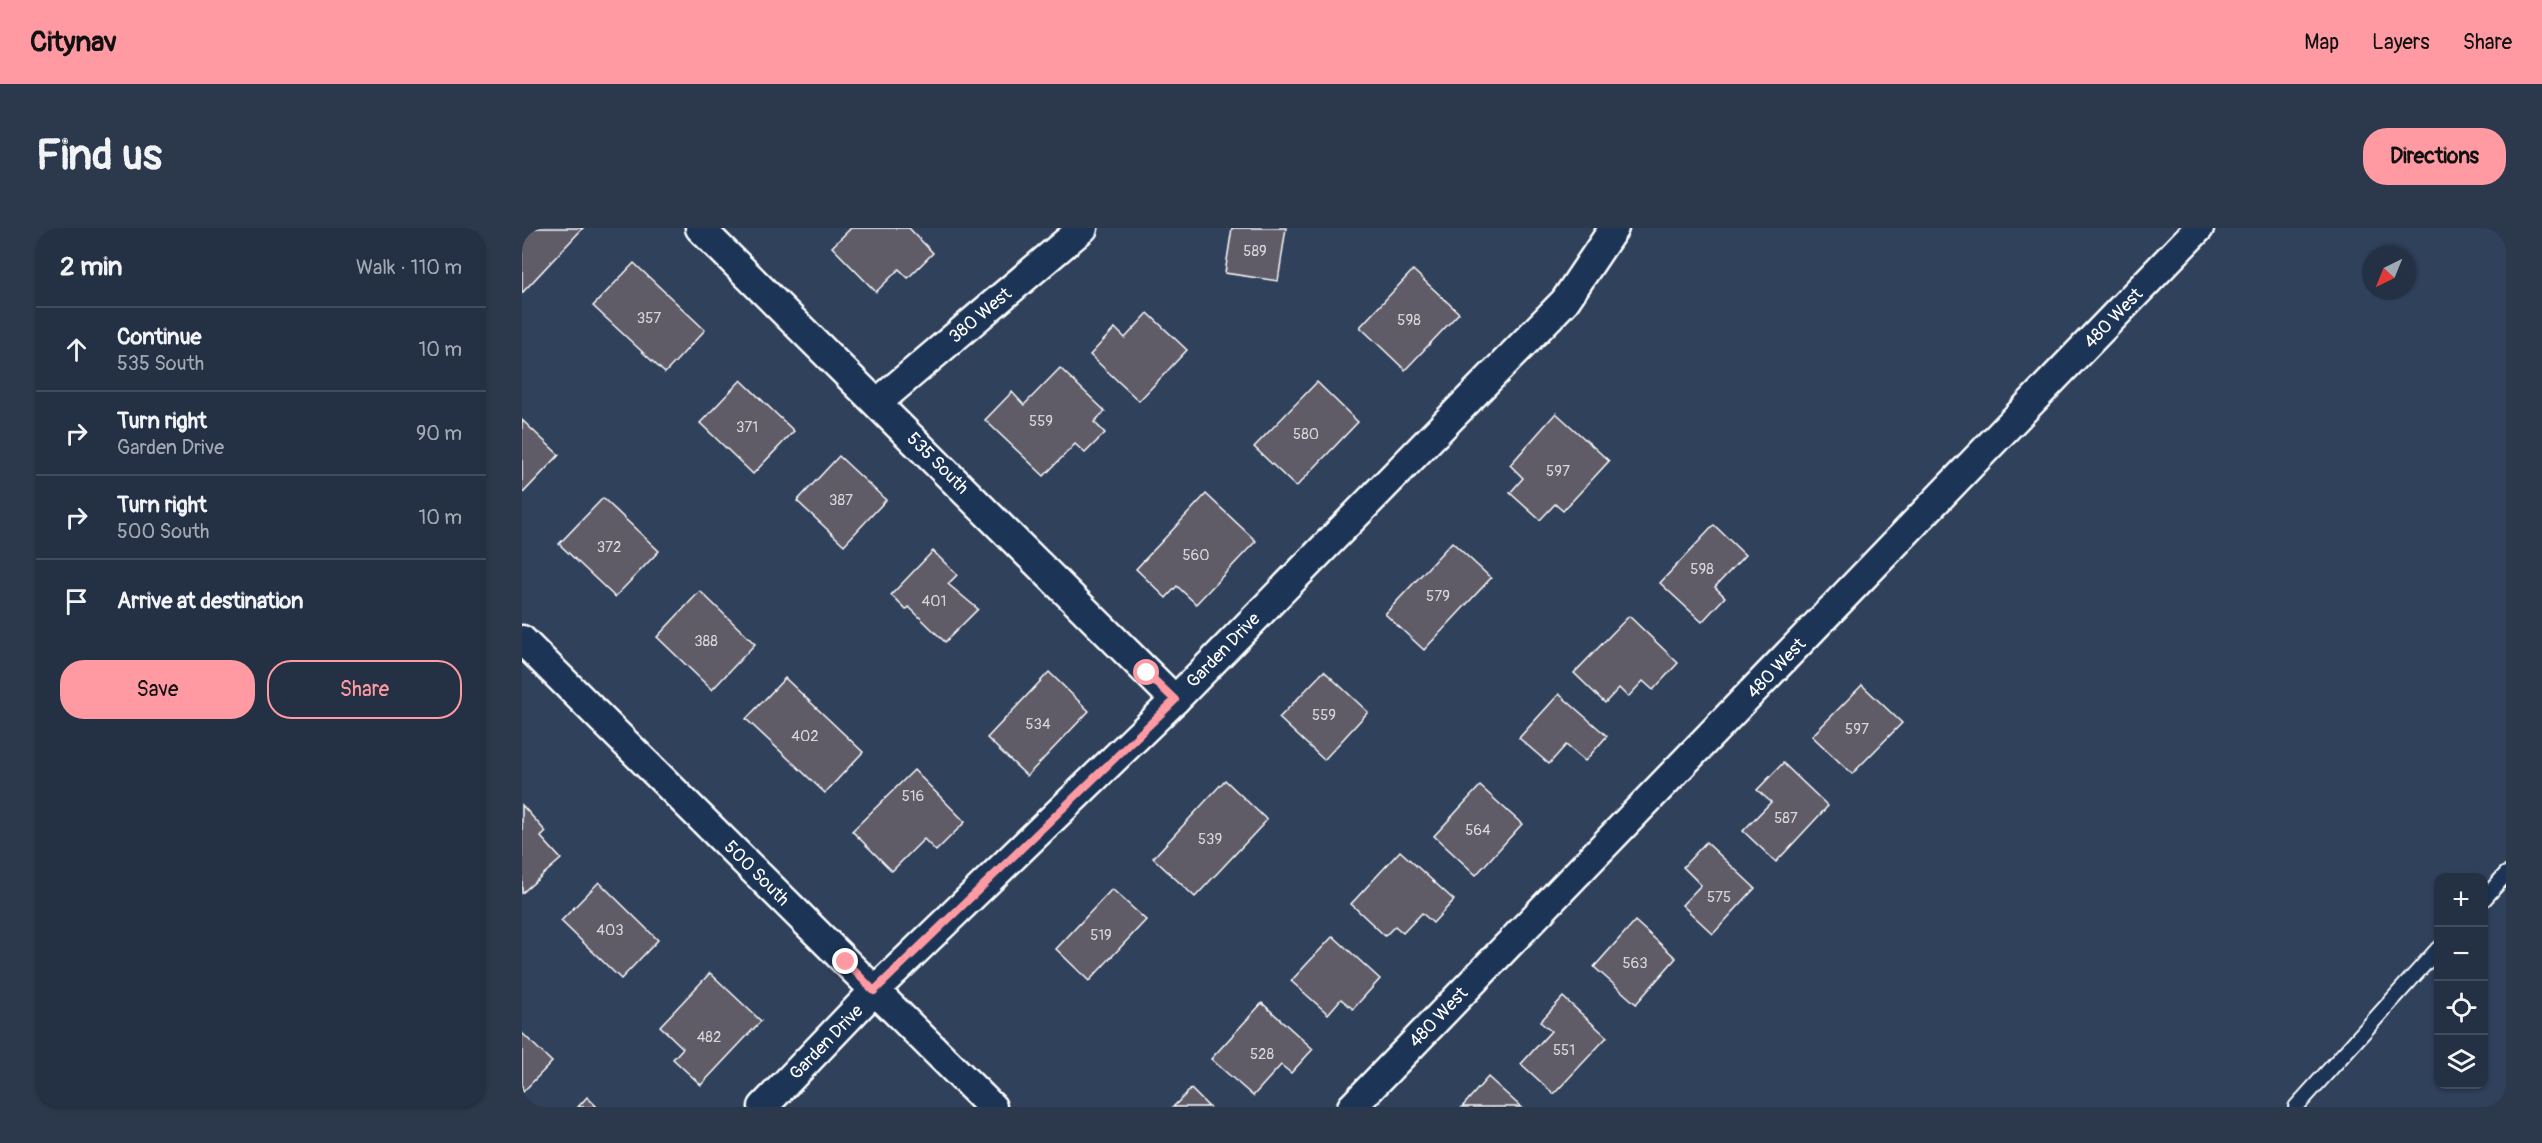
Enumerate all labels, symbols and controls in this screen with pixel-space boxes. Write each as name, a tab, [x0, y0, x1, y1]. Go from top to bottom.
text: Citynav	[30, 25, 117, 60]
text: Map	[2304, 29, 2339, 56]
text: Layers	[2372, 29, 2430, 56]
text: Share	[2463, 29, 2512, 56]
button: Directions	[2363, 128, 2506, 185]
text: Find us	[36, 130, 162, 182]
house number: 589	[1243, 242, 1267, 261]
north arrow	[2362, 246, 2416, 300]
text: 2 min	[60, 251, 122, 283]
text: Walk · 110 m	[356, 255, 462, 280]
street label: 380 West	[944, 282, 1017, 348]
street label: 480 West	[2079, 283, 2148, 353]
house number: 357	[637, 309, 661, 328]
house number: 598	[1397, 311, 1421, 330]
text: Continue	[117, 323, 201, 351]
icon: ahead	[60, 333, 93, 366]
text: 10 m	[418, 337, 462, 362]
text: 535 South	[117, 351, 204, 376]
text: Turn right	[117, 407, 207, 435]
house number: 559	[1029, 412, 1053, 431]
icon: right	[60, 417, 93, 450]
house number: 371	[736, 418, 758, 437]
text: 90 m	[416, 421, 462, 446]
house number: 580	[1293, 425, 1319, 444]
street label: 535 South	[902, 428, 973, 499]
text: Garden Drive	[117, 435, 224, 460]
house number: 597	[1546, 462, 1570, 481]
text: Turn right	[117, 491, 207, 519]
house number: 387	[829, 491, 853, 510]
icon: right	[60, 501, 93, 534]
text: 10 m	[418, 505, 462, 530]
text: 500 South	[117, 519, 209, 544]
house number: 372	[597, 538, 621, 557]
house number: 560	[1182, 546, 1210, 565]
house number: 598	[1690, 560, 1714, 579]
icon: arrive	[60, 585, 93, 618]
text: Arrive at destination	[117, 587, 303, 615]
house number: 579	[1426, 587, 1450, 606]
house number: 401	[922, 592, 946, 611]
street label: Garden Drive	[1182, 608, 1265, 693]
house number: 388	[694, 632, 718, 651]
street label: 480 West	[1742, 633, 1811, 703]
route start	[1133, 659, 1159, 685]
button: Save	[60, 660, 255, 719]
button: Share	[267, 660, 462, 719]
house number: 559	[1312, 706, 1336, 725]
house number: 534	[1025, 715, 1051, 734]
house number: 597	[1845, 720, 1869, 739]
house number: 402	[791, 727, 819, 746]
house number: 516	[902, 787, 924, 806]
house number: 587	[1774, 809, 1798, 828]
house number: 564	[1465, 821, 1491, 840]
house number: 539	[1198, 830, 1222, 849]
street label: 500 South	[719, 836, 794, 911]
map controls	[2434, 873, 2488, 1089]
button: +	[2434, 873, 2488, 927]
house number: 575	[1707, 888, 1731, 907]
house number: 403	[596, 921, 624, 940]
house number: 519	[1090, 926, 1112, 945]
button: −	[2434, 927, 2488, 981]
route end	[832, 948, 858, 974]
house number: 563	[1622, 954, 1648, 973]
button: locate	[2434, 981, 2488, 1035]
street label: 480 West	[1404, 982, 1473, 1052]
street label: Garden Drive	[785, 1000, 868, 1085]
house number: 482	[697, 1028, 721, 1047]
button: layers	[2434, 1035, 2488, 1089]
house number: 551	[1553, 1041, 1575, 1060]
house number: 528	[1250, 1045, 1274, 1064]

